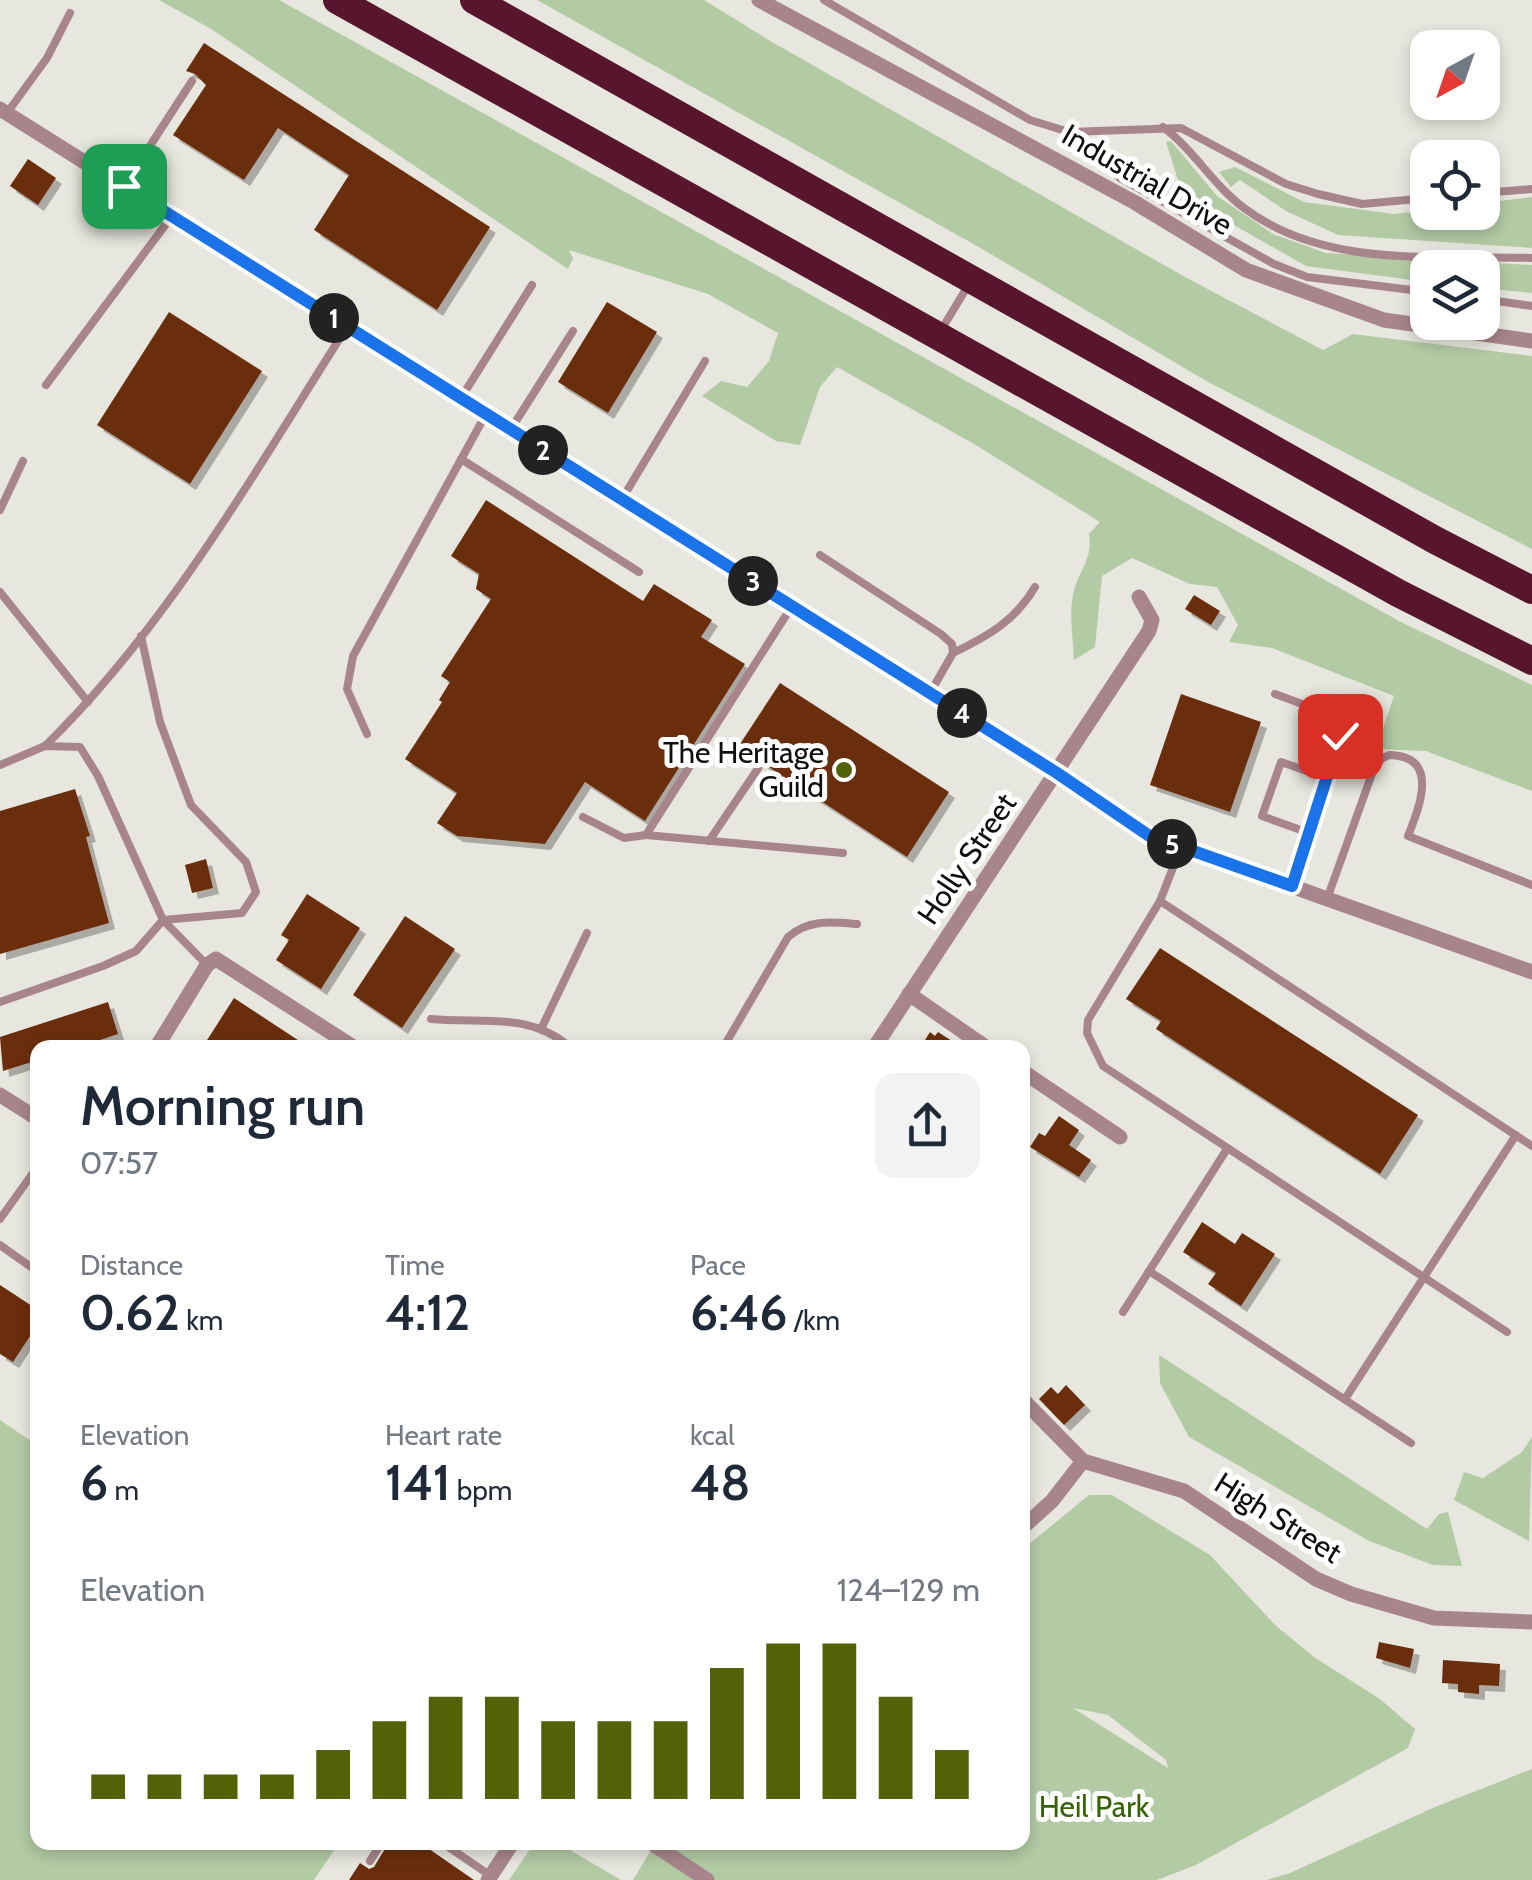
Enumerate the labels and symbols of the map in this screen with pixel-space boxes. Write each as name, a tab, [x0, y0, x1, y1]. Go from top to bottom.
north arrow	[1410, 30, 1500, 120]
street label: Industrial Drive	[1056, 116, 1239, 243]
pin	[82, 144, 167, 229]
pin: 1	[309, 293, 359, 343]
pin: 2	[518, 425, 568, 475]
pin: 3	[728, 556, 778, 606]
pin: 4	[937, 688, 987, 738]
pin	[1298, 694, 1383, 779]
place label: The Heritage Guild	[663, 734, 824, 805]
marker: The Heritage Guild	[833, 759, 855, 781]
street label: Holly Street	[909, 786, 1024, 931]
pin: 5	[1147, 819, 1197, 869]
street label: High Street	[1208, 1464, 1348, 1571]
park label: Heil Park	[1039, 1788, 1150, 1825]

